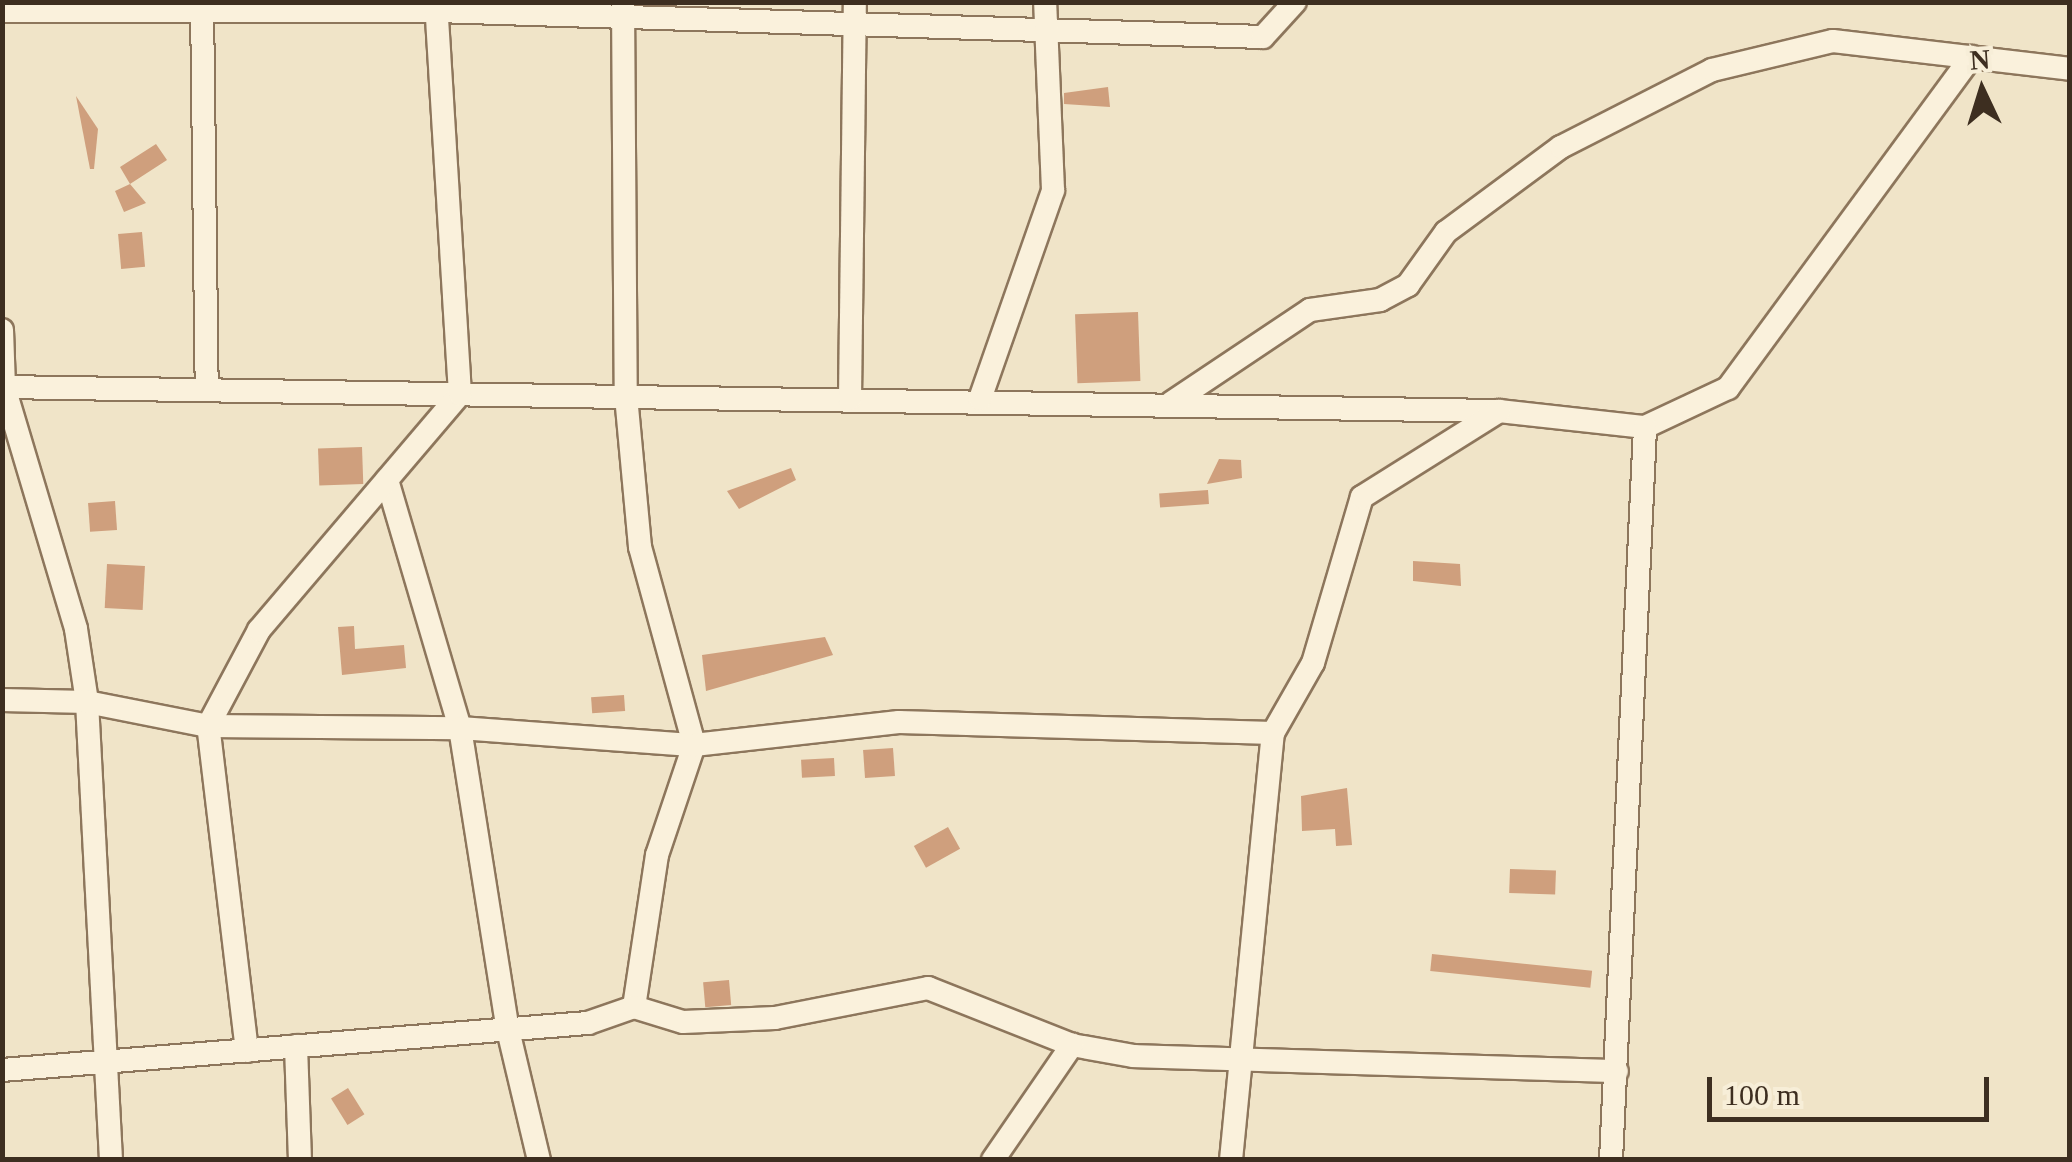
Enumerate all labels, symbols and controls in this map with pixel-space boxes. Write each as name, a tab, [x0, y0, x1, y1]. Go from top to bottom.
north arrow	[1932, 40, 2032, 140]
text: N	[1969, 43, 1991, 76]
scale bar	[1712, 1057, 1994, 1119]
text: 100 m	[1724, 1078, 1800, 1111]

